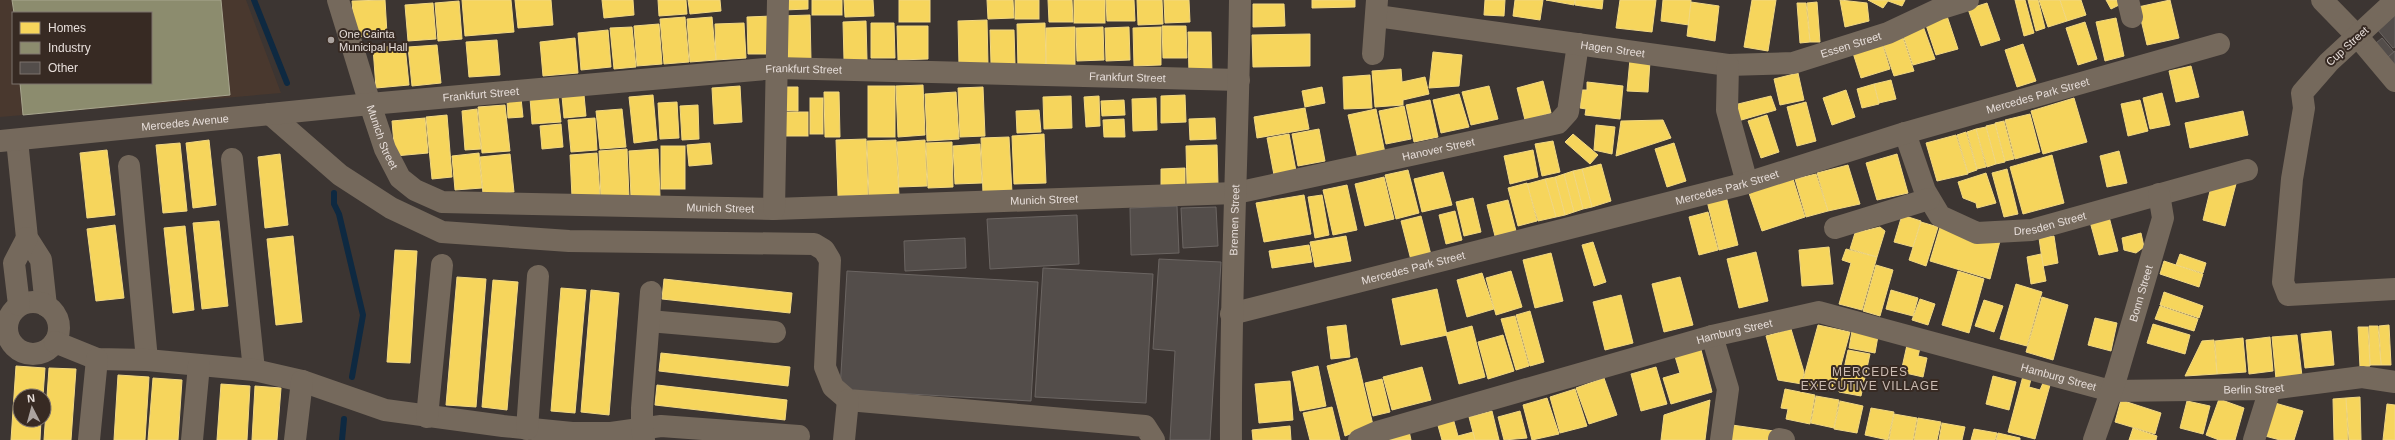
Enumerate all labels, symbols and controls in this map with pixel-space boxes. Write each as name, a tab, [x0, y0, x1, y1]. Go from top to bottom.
legend	[12, 12, 152, 84]
text: Homes	[48, 21, 86, 35]
street label: Cup Street	[2323, 24, 2371, 68]
place label: One Cainta Municipal Hall	[339, 28, 407, 53]
street label: Essen Street	[1819, 30, 1883, 60]
marker: One Cainta Municipal Hall	[326, 35, 336, 45]
street label: Hagen Street	[1580, 38, 1646, 59]
text: Industry	[48, 41, 91, 55]
text: Other	[48, 61, 78, 75]
street label: Frankfurt Street	[765, 62, 842, 76]
street label: Frankfurt Street	[1089, 70, 1166, 84]
street label: Mercedes Park Street	[1985, 75, 2091, 116]
street label: Frankfurt Street	[442, 85, 519, 104]
street label: Munich Street	[365, 103, 400, 171]
street label: Mercedes Avenue	[141, 112, 229, 133]
street label: Hanover Street	[1401, 135, 1476, 163]
street label: Mercedes Park Street	[1674, 167, 1780, 207]
street label: Bremen Street	[1227, 184, 1241, 256]
street label: Munich Street	[1010, 192, 1078, 207]
street label: Munich Street	[686, 201, 754, 215]
street label: Dresden Street	[2013, 209, 2087, 237]
street label: Mercedes Park Street	[1360, 249, 1466, 287]
street label: Bonn Street	[2127, 264, 2155, 323]
street label: Hamburg Street	[1695, 317, 1774, 346]
street label: Hamburg Street	[2019, 361, 2098, 393]
district label: MERCEDES EXECUTIVE VILLAGE	[1801, 365, 1939, 393]
street label: Berlin Street	[2223, 381, 2285, 396]
north arrow	[12, 388, 52, 428]
text: N	[26, 392, 36, 404]

